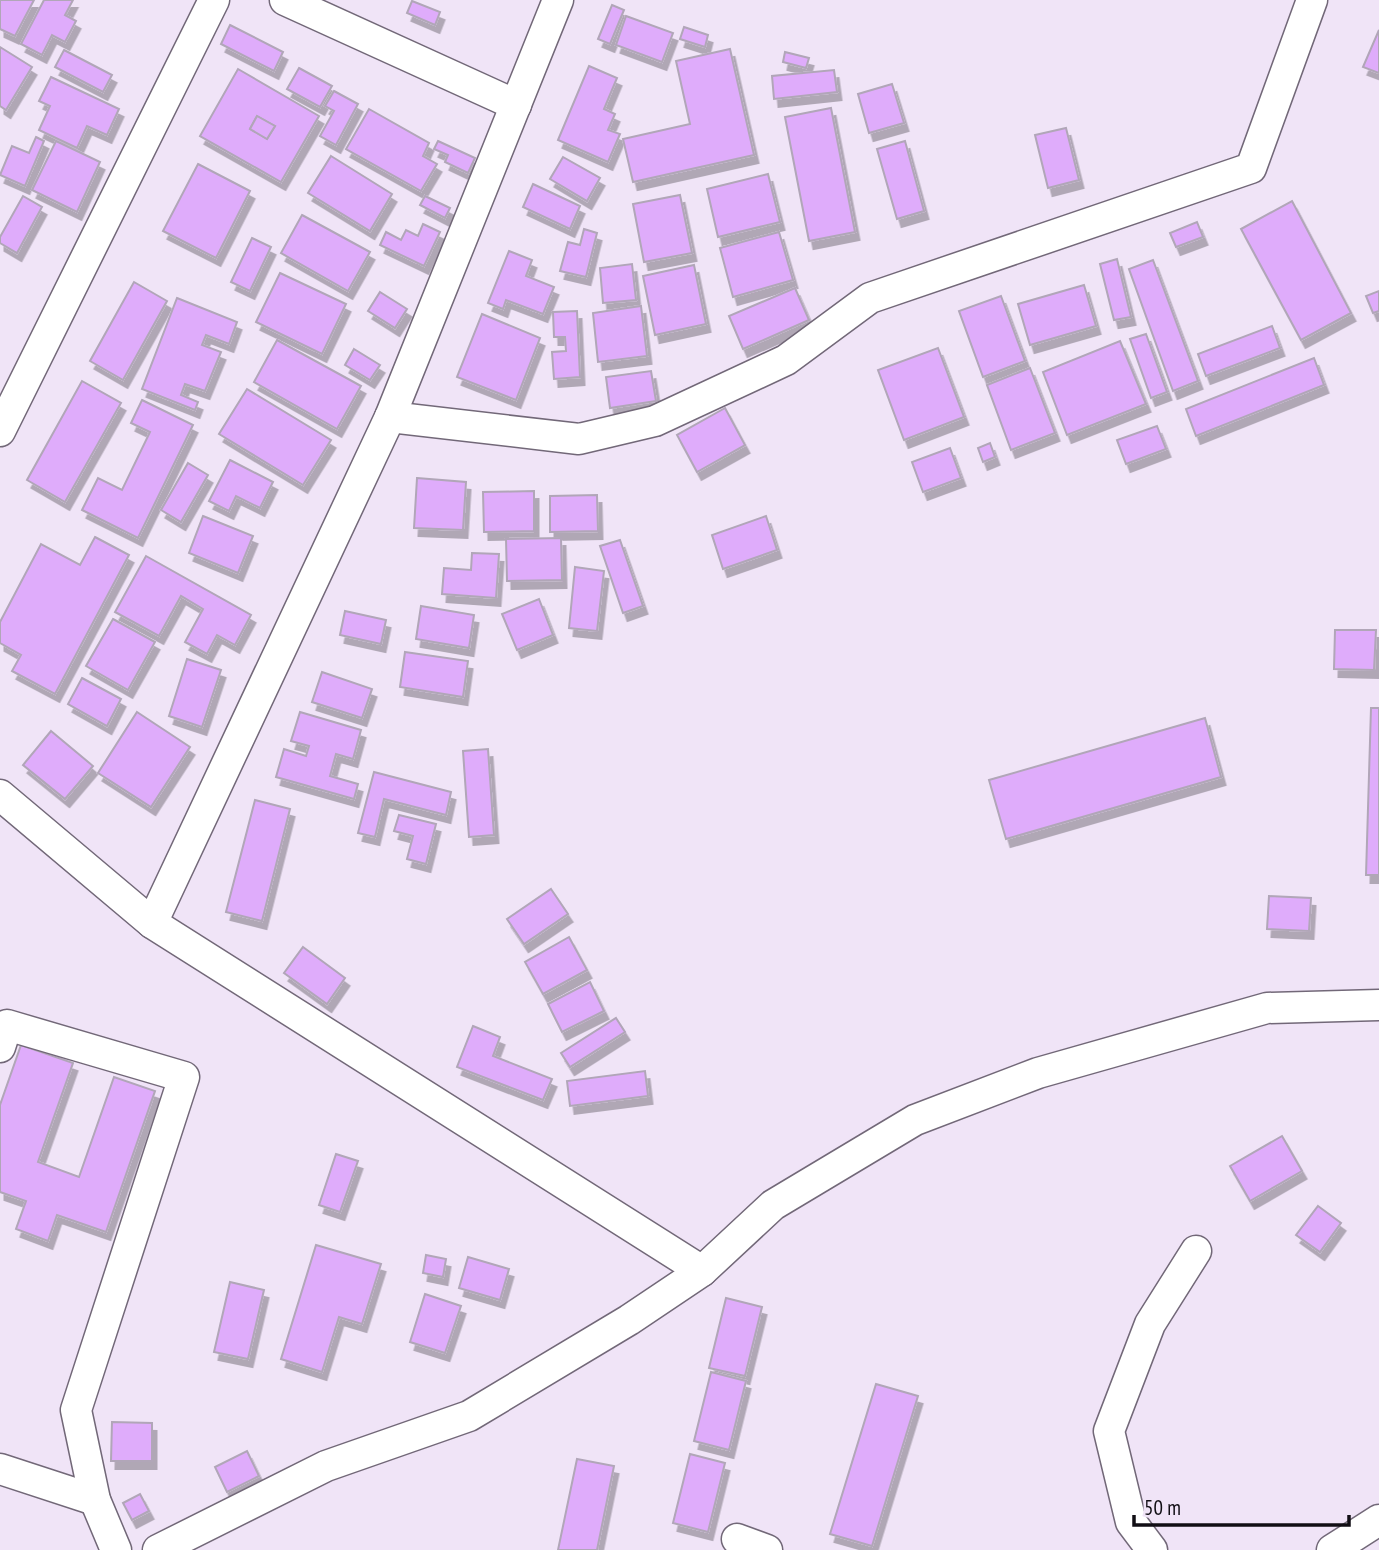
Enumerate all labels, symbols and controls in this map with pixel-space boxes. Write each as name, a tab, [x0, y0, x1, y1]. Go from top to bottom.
scale bar	[1134, 1484, 1349, 1528]
text: 50 m	[1144, 1494, 1181, 1521]

